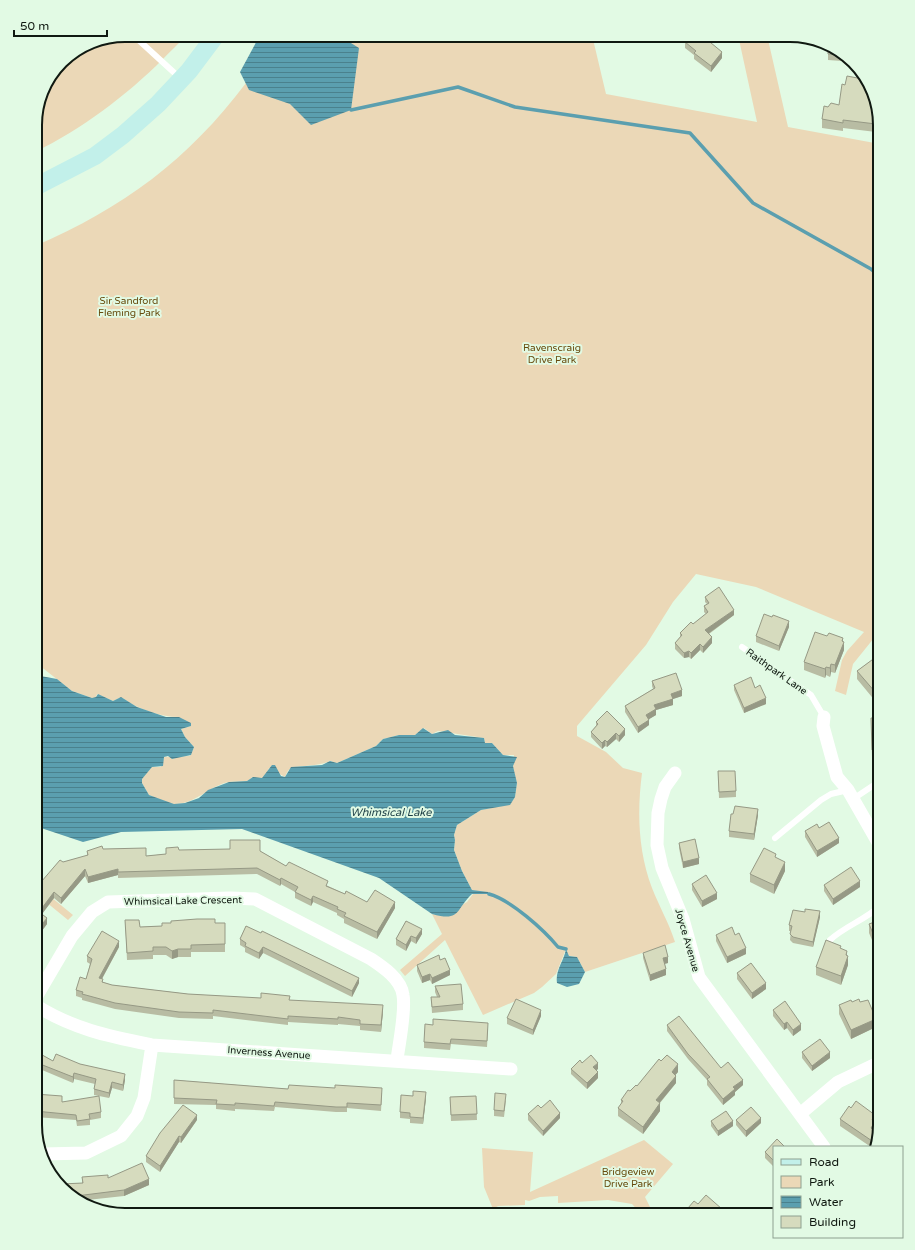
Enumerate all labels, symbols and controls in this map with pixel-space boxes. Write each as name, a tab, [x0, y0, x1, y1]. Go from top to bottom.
scale bar	[14, 12, 107, 38]
text: 50 m	[20, 19, 49, 33]
park label: Sir Sandford Fleming Park	[98, 295, 161, 319]
park label: Ravenscraig Drive Park	[523, 342, 581, 366]
street label: Raithpark Lane	[743, 646, 810, 698]
water label: Whimsical Lake	[351, 806, 432, 819]
street label: Whimsical Lake Crescent	[124, 894, 242, 908]
street label: Joyce Avenue	[672, 907, 702, 974]
street label: Inverness Avenue	[227, 1044, 311, 1062]
legend	[773, 1146, 903, 1238]
text: Road	[809, 1155, 839, 1169]
park label: Bridgeview Drive Park	[602, 1166, 654, 1190]
text: Park	[809, 1175, 835, 1189]
text: Water	[809, 1195, 844, 1209]
text: Building	[809, 1215, 856, 1229]

